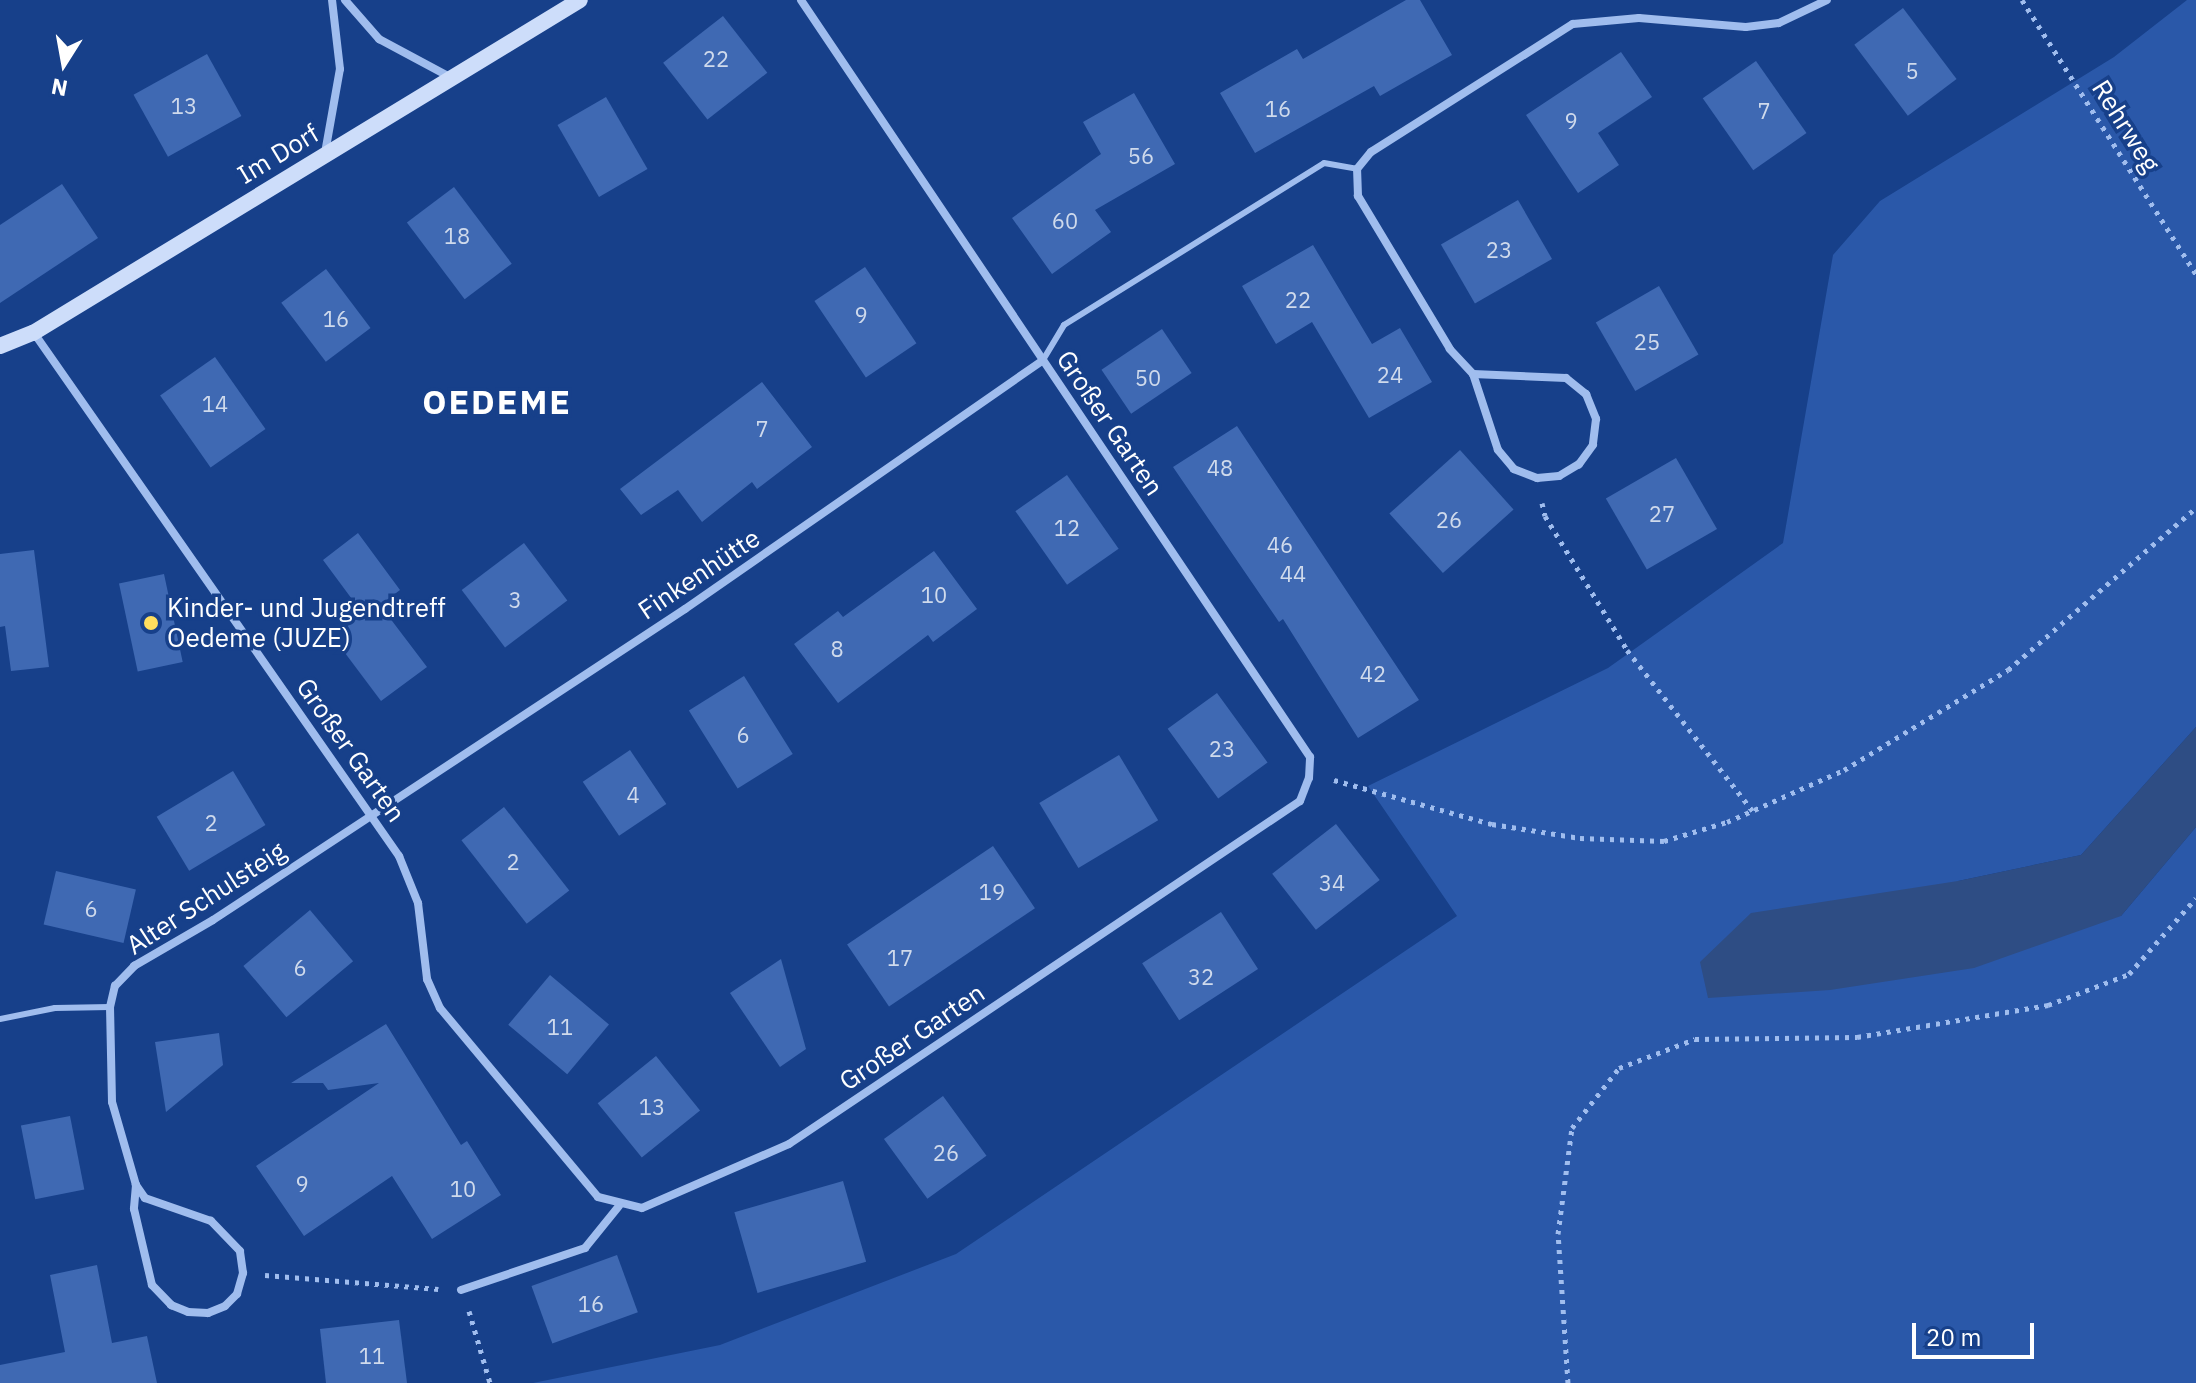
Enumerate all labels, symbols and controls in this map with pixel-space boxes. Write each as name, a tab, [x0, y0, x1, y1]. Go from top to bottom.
north arrow	[24, 24, 104, 104]
house number: 22	[703, 46, 729, 72]
house number: 5	[1905, 58, 1919, 84]
text: N	[49, 72, 70, 104]
street label: Rehrweg	[2086, 74, 2166, 178]
house number: 13	[171, 93, 197, 119]
house number: 16	[1265, 96, 1291, 122]
house number: 7	[1757, 98, 1771, 124]
house number: 9	[1564, 108, 1578, 134]
street label: Im Dorf	[232, 118, 324, 190]
house number: 56	[1128, 143, 1154, 169]
house number: 60	[1052, 208, 1078, 234]
house number: 18	[444, 223, 470, 249]
house number: 23	[1486, 237, 1512, 263]
house number: 22	[1285, 287, 1311, 313]
house number: 9	[854, 302, 868, 328]
house number: 16	[323, 306, 349, 332]
house number: 25	[1634, 329, 1660, 355]
street label: Großer Garten	[1050, 345, 1170, 501]
house number: 24	[1377, 362, 1403, 388]
house number: 50	[1135, 365, 1161, 391]
district label: OEDEME	[422, 382, 572, 422]
house number: 14	[202, 391, 228, 417]
house number: 7	[755, 416, 769, 442]
house number: 48	[1207, 455, 1233, 481]
house number: 27	[1649, 501, 1675, 527]
house number: 26	[1436, 507, 1462, 533]
house number: 12	[1054, 515, 1080, 541]
street label: Finkenhütte	[632, 522, 766, 626]
house number: 46	[1267, 532, 1293, 558]
house number: 44	[1280, 561, 1306, 587]
house number: 10	[921, 582, 947, 608]
house number: 3	[508, 587, 522, 613]
place label: Kinder- und Jugendtreff Oedeme (JUZE)	[167, 592, 446, 654]
marker: Kinder- und Jugendtreff Oedeme (JUZE)	[142, 614, 160, 632]
house number: 8	[830, 636, 844, 662]
house number: 42	[1360, 661, 1386, 687]
street label: Großer Garten	[290, 672, 412, 828]
house number: 6	[736, 722, 750, 748]
house number: 23	[1209, 736, 1235, 762]
house number: 4	[626, 782, 640, 808]
house number: 2	[204, 810, 218, 836]
street label: Alter Schulsteig	[121, 835, 291, 961]
house number: 2	[506, 849, 520, 875]
house number: 34	[1319, 870, 1345, 896]
house number: 19	[979, 879, 1005, 905]
house number: 6	[84, 896, 98, 922]
house number: 17	[887, 945, 913, 971]
house number: 6	[293, 955, 307, 981]
house number: 32	[1188, 964, 1214, 990]
street label: Großer Garten	[834, 977, 990, 1097]
house number: 11	[547, 1014, 573, 1040]
house number: 13	[639, 1094, 665, 1120]
house number: 26	[933, 1140, 959, 1166]
house number: 9	[295, 1171, 309, 1197]
house number: 10	[450, 1176, 476, 1202]
house number: 16	[578, 1291, 604, 1317]
scale bar	[1916, 1307, 2038, 1357]
text: 20 m	[1926, 1321, 1981, 1353]
house number: 11	[359, 1343, 385, 1369]

